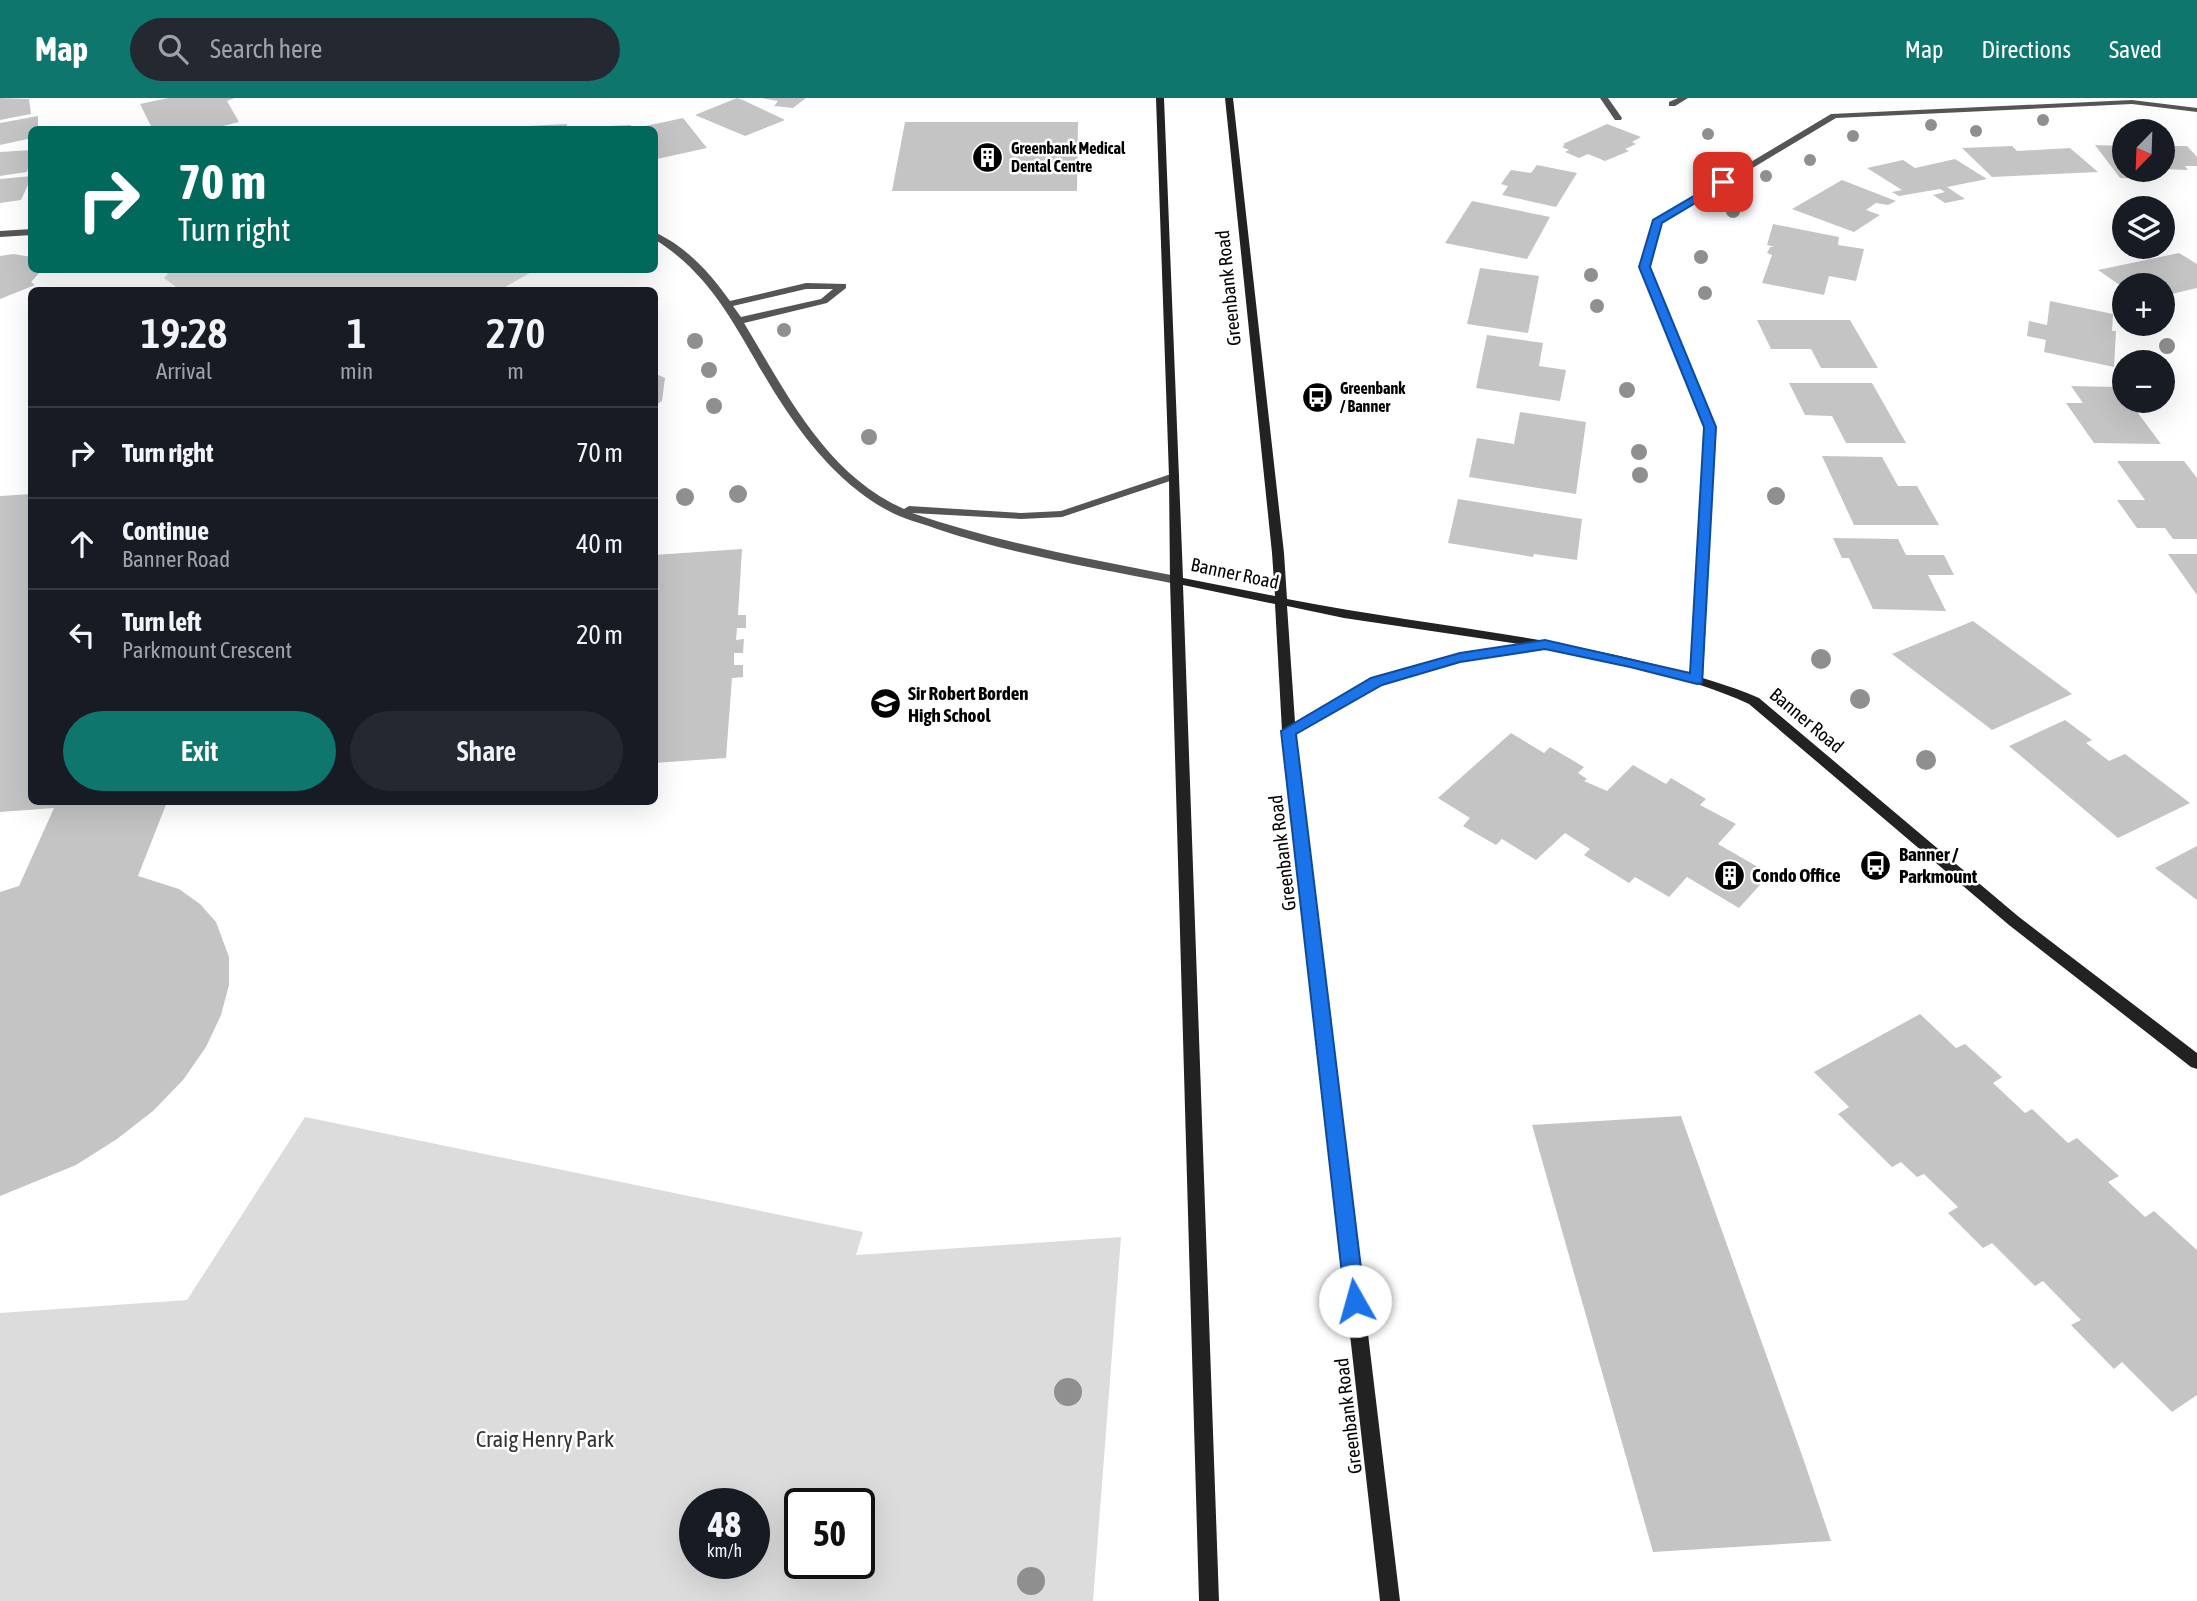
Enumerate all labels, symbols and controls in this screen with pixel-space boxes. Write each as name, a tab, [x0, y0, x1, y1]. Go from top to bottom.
search box	[130, 18, 620, 81]
text: Map	[35, 30, 88, 68]
icon: search	[154, 30, 192, 68]
text: Search here	[210, 34, 322, 64]
text: Map	[1905, 36, 1943, 63]
text: Directions	[1981, 36, 2071, 63]
text: Saved	[2109, 36, 2162, 63]
north arrow	[2112, 119, 2175, 182]
map controls	[2112, 119, 2175, 413]
place label: Greenbank Medical Dental Centre	[1011, 139, 1126, 175]
building icon: Greenbank Medical Dental Centre	[971, 140, 1005, 174]
pin	[1693, 152, 1753, 212]
text: 70 m	[178, 153, 266, 209]
icon: right	[63, 154, 154, 245]
icon: arrive	[1704, 163, 1742, 201]
button: layers	[2112, 196, 2175, 259]
text: Turn right	[178, 211, 291, 248]
street label: Greenbank Road	[1211, 229, 1245, 347]
button: +	[2112, 273, 2175, 336]
text: 19:28	[141, 309, 227, 357]
text: 1	[347, 309, 366, 357]
text: 270	[486, 309, 545, 357]
button: −	[2112, 350, 2175, 413]
text: Arrival	[156, 358, 212, 384]
text: min	[340, 358, 373, 384]
text: m	[507, 358, 524, 384]
place label: Greenbank / Banner	[1340, 379, 1406, 415]
bus stop icon: Greenbank / Banner	[1300, 380, 1334, 414]
icon: right	[63, 434, 101, 472]
text: Turn right	[122, 438, 213, 468]
text: 70 m	[576, 438, 623, 468]
text: Continue	[122, 516, 209, 546]
icon: ahead	[63, 525, 101, 563]
text: 40 m	[576, 529, 623, 559]
text: Banner Road	[122, 546, 230, 572]
street label: Banner Road	[1189, 553, 1281, 593]
text: Turn left	[122, 607, 202, 637]
icon: left	[63, 616, 101, 654]
text: 20 m	[576, 620, 623, 650]
text: Parkmount Crescent	[122, 637, 292, 663]
place label: Sir Robert Borden High School	[908, 682, 1029, 726]
street label: Banner Road	[1766, 683, 1848, 757]
school or university icon: Sir Robert Borden High School	[868, 687, 902, 721]
button: Exit	[63, 711, 336, 791]
button: Share	[350, 711, 623, 791]
street label: Greenbank Road	[1264, 794, 1300, 912]
place label: Banner / Parkmount	[1899, 843, 1978, 887]
bus stop icon: Banner / Parkmount	[1859, 848, 1893, 882]
building icon: Condo Office	[1712, 858, 1746, 892]
place label: Condo Office	[1752, 864, 1841, 886]
position arrow	[1318, 1264, 1392, 1338]
street label: Greenbank Road	[1330, 1357, 1366, 1475]
park label: Craig Henry Park	[476, 1426, 614, 1452]
speed limit sign: 50	[784, 1488, 875, 1579]
text: 48	[708, 1504, 741, 1544]
text: km/h	[707, 1540, 742, 1561]

